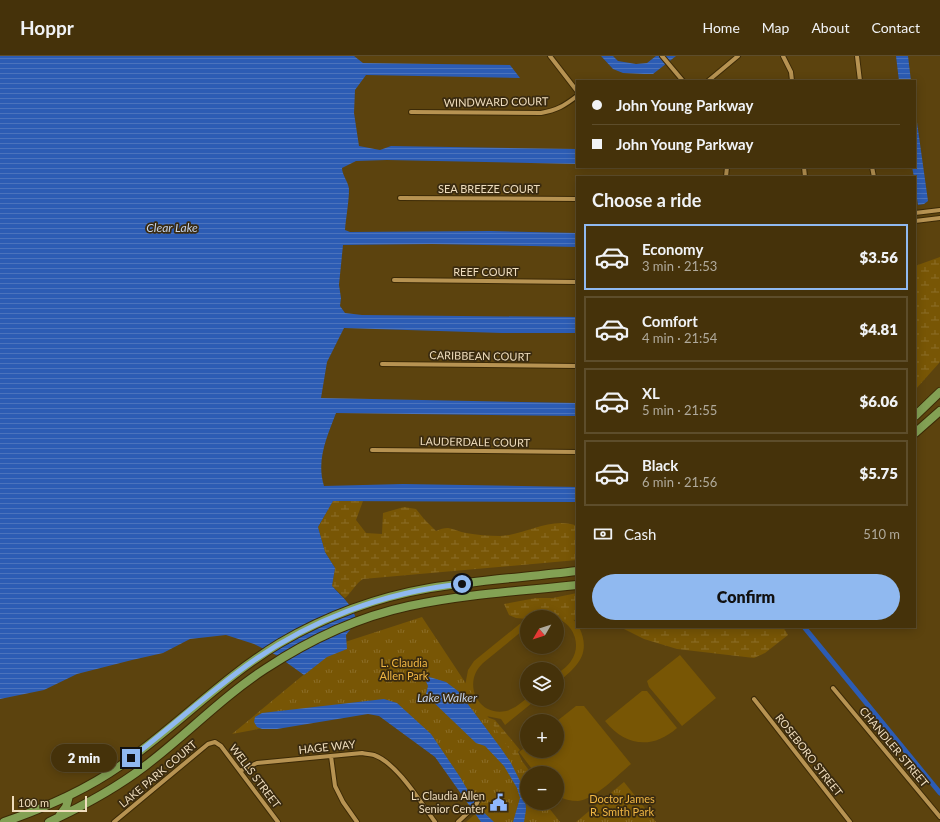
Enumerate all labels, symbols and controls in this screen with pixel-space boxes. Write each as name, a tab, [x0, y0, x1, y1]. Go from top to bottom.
text: Hoppr	[20, 16, 74, 39]
text: Home	[702, 19, 740, 36]
text: Map	[762, 19, 789, 36]
text: About	[811, 19, 849, 36]
text: Contact	[871, 19, 920, 36]
street label: WINDWARD COURT	[443, 94, 549, 109]
text: John Young Parkway	[616, 96, 753, 114]
text: John Young Parkway	[616, 135, 753, 153]
street label: SEA BREEZE COURT	[438, 182, 540, 195]
text: Choose a ride	[592, 189, 701, 211]
water label: Clear Lake	[146, 220, 198, 235]
icon: car	[594, 239, 630, 275]
text: Economy	[642, 240, 703, 258]
text: $3.56	[860, 248, 898, 266]
text: 3 min · 21:53	[642, 258, 717, 274]
street label: REEF COURT	[453, 265, 519, 278]
icon: car	[594, 311, 630, 347]
text: Comfort	[642, 312, 698, 330]
text: $4.81	[860, 320, 898, 338]
text: 4 min · 21:54	[642, 330, 717, 346]
street label: CARIBBEAN COURT	[429, 348, 531, 363]
icon: car	[594, 383, 630, 419]
text: XL	[642, 384, 660, 402]
text: $6.06	[860, 392, 898, 410]
text: 5 min · 21:55	[642, 402, 717, 418]
street label: LAUDERDALE COURT	[420, 434, 531, 449]
icon: car	[594, 455, 630, 491]
text: Black	[642, 456, 678, 474]
text: $5.75	[860, 464, 898, 482]
text: 6 min · 21:56	[642, 474, 717, 490]
icon: cash	[592, 523, 614, 545]
text: Cash	[624, 525, 656, 543]
text: 510 m	[863, 526, 900, 542]
button: Confirm	[592, 574, 900, 620]
route start	[453, 575, 471, 593]
north arrow	[520, 610, 564, 654]
map controls	[520, 610, 564, 810]
park label: L. Claudia Allen Park	[380, 656, 429, 682]
button: layers	[520, 662, 564, 706]
water label: Lake Walker	[417, 690, 478, 705]
street label: CHANDLER STREET	[857, 704, 932, 790]
street label: ROSEBORO STREET	[773, 711, 846, 799]
button: +	[520, 714, 564, 758]
street label: LAKE PARK COURT	[116, 737, 199, 810]
street label: HAGE WAY	[298, 737, 356, 756]
street label: WELLS STREET	[227, 741, 284, 811]
callout: 2 min	[51, 744, 117, 772]
route end	[122, 749, 140, 767]
text: 2 min	[68, 750, 100, 766]
button: −	[520, 766, 564, 810]
place label: L. Claudia Allen Senior Center	[411, 789, 485, 815]
public building icon: L. Claudia Allen Senior Center	[488, 792, 508, 812]
park label: Doctor James R. Smith Park	[589, 792, 655, 818]
scale bar	[12, 794, 87, 813]
text: 100 m	[18, 796, 49, 809]

